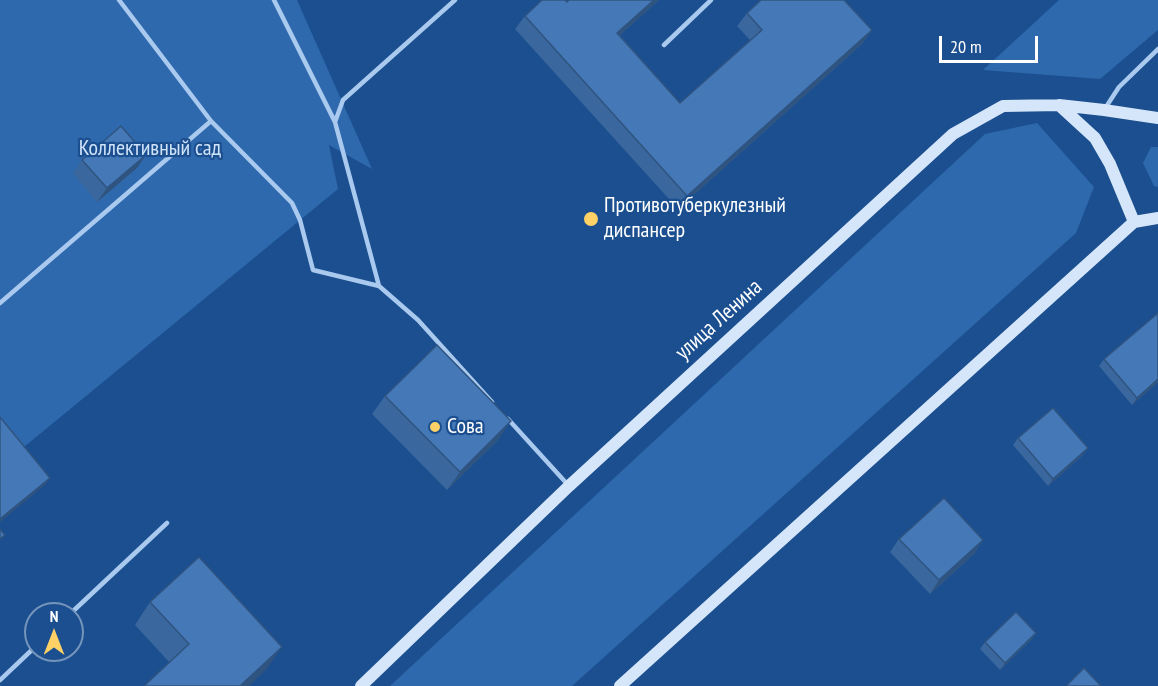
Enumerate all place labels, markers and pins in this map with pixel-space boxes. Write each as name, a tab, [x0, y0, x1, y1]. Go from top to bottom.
place label: Противотуберкулезный диспансер	[604, 193, 786, 244]
marker: Противотуберкулезный диспансер	[582, 210, 600, 228]
place label: Сова	[447, 414, 484, 440]
marker: Сова	[428, 420, 442, 434]

